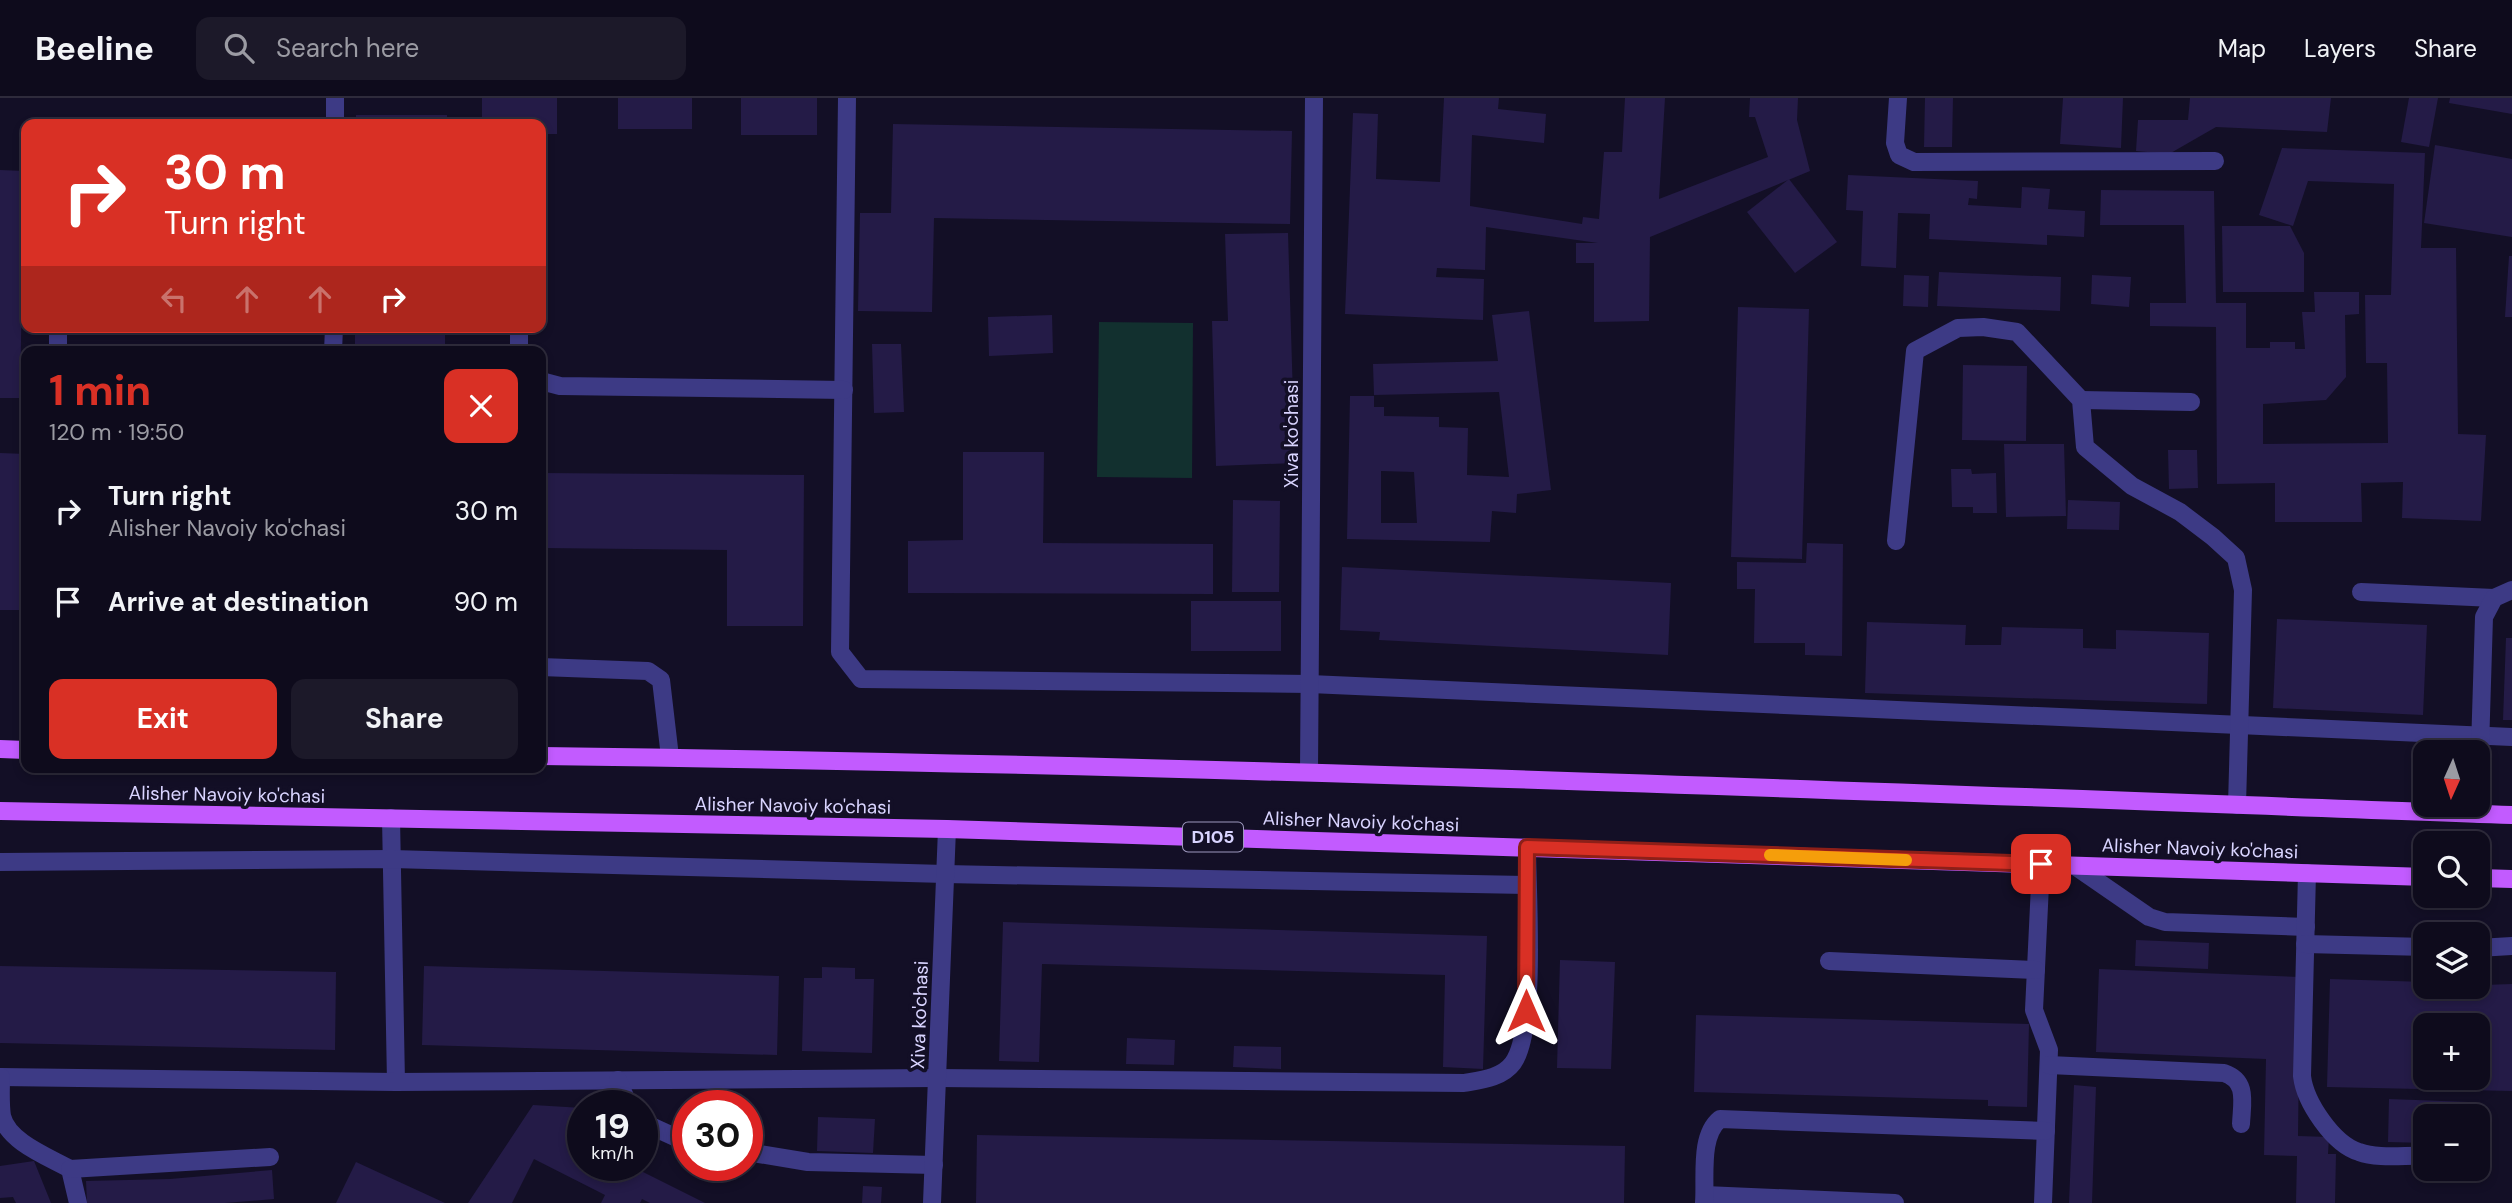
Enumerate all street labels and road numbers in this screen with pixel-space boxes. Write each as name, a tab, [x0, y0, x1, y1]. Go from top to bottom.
street label: Xiva ko'chasi	[1279, 380, 1304, 488]
street label: Alisher Navoiy ko'chasi	[128, 780, 326, 809]
street label: Alisher Navoiy ko'chasi	[694, 791, 892, 820]
street label: Alisher Navoiy ko'chasi	[1262, 806, 1460, 837]
road number: D105	[1183, 822, 1243, 852]
street label: Alisher Navoiy ko'chasi	[2101, 833, 2299, 864]
street label: Xiva ko'chasi	[905, 960, 934, 1070]

